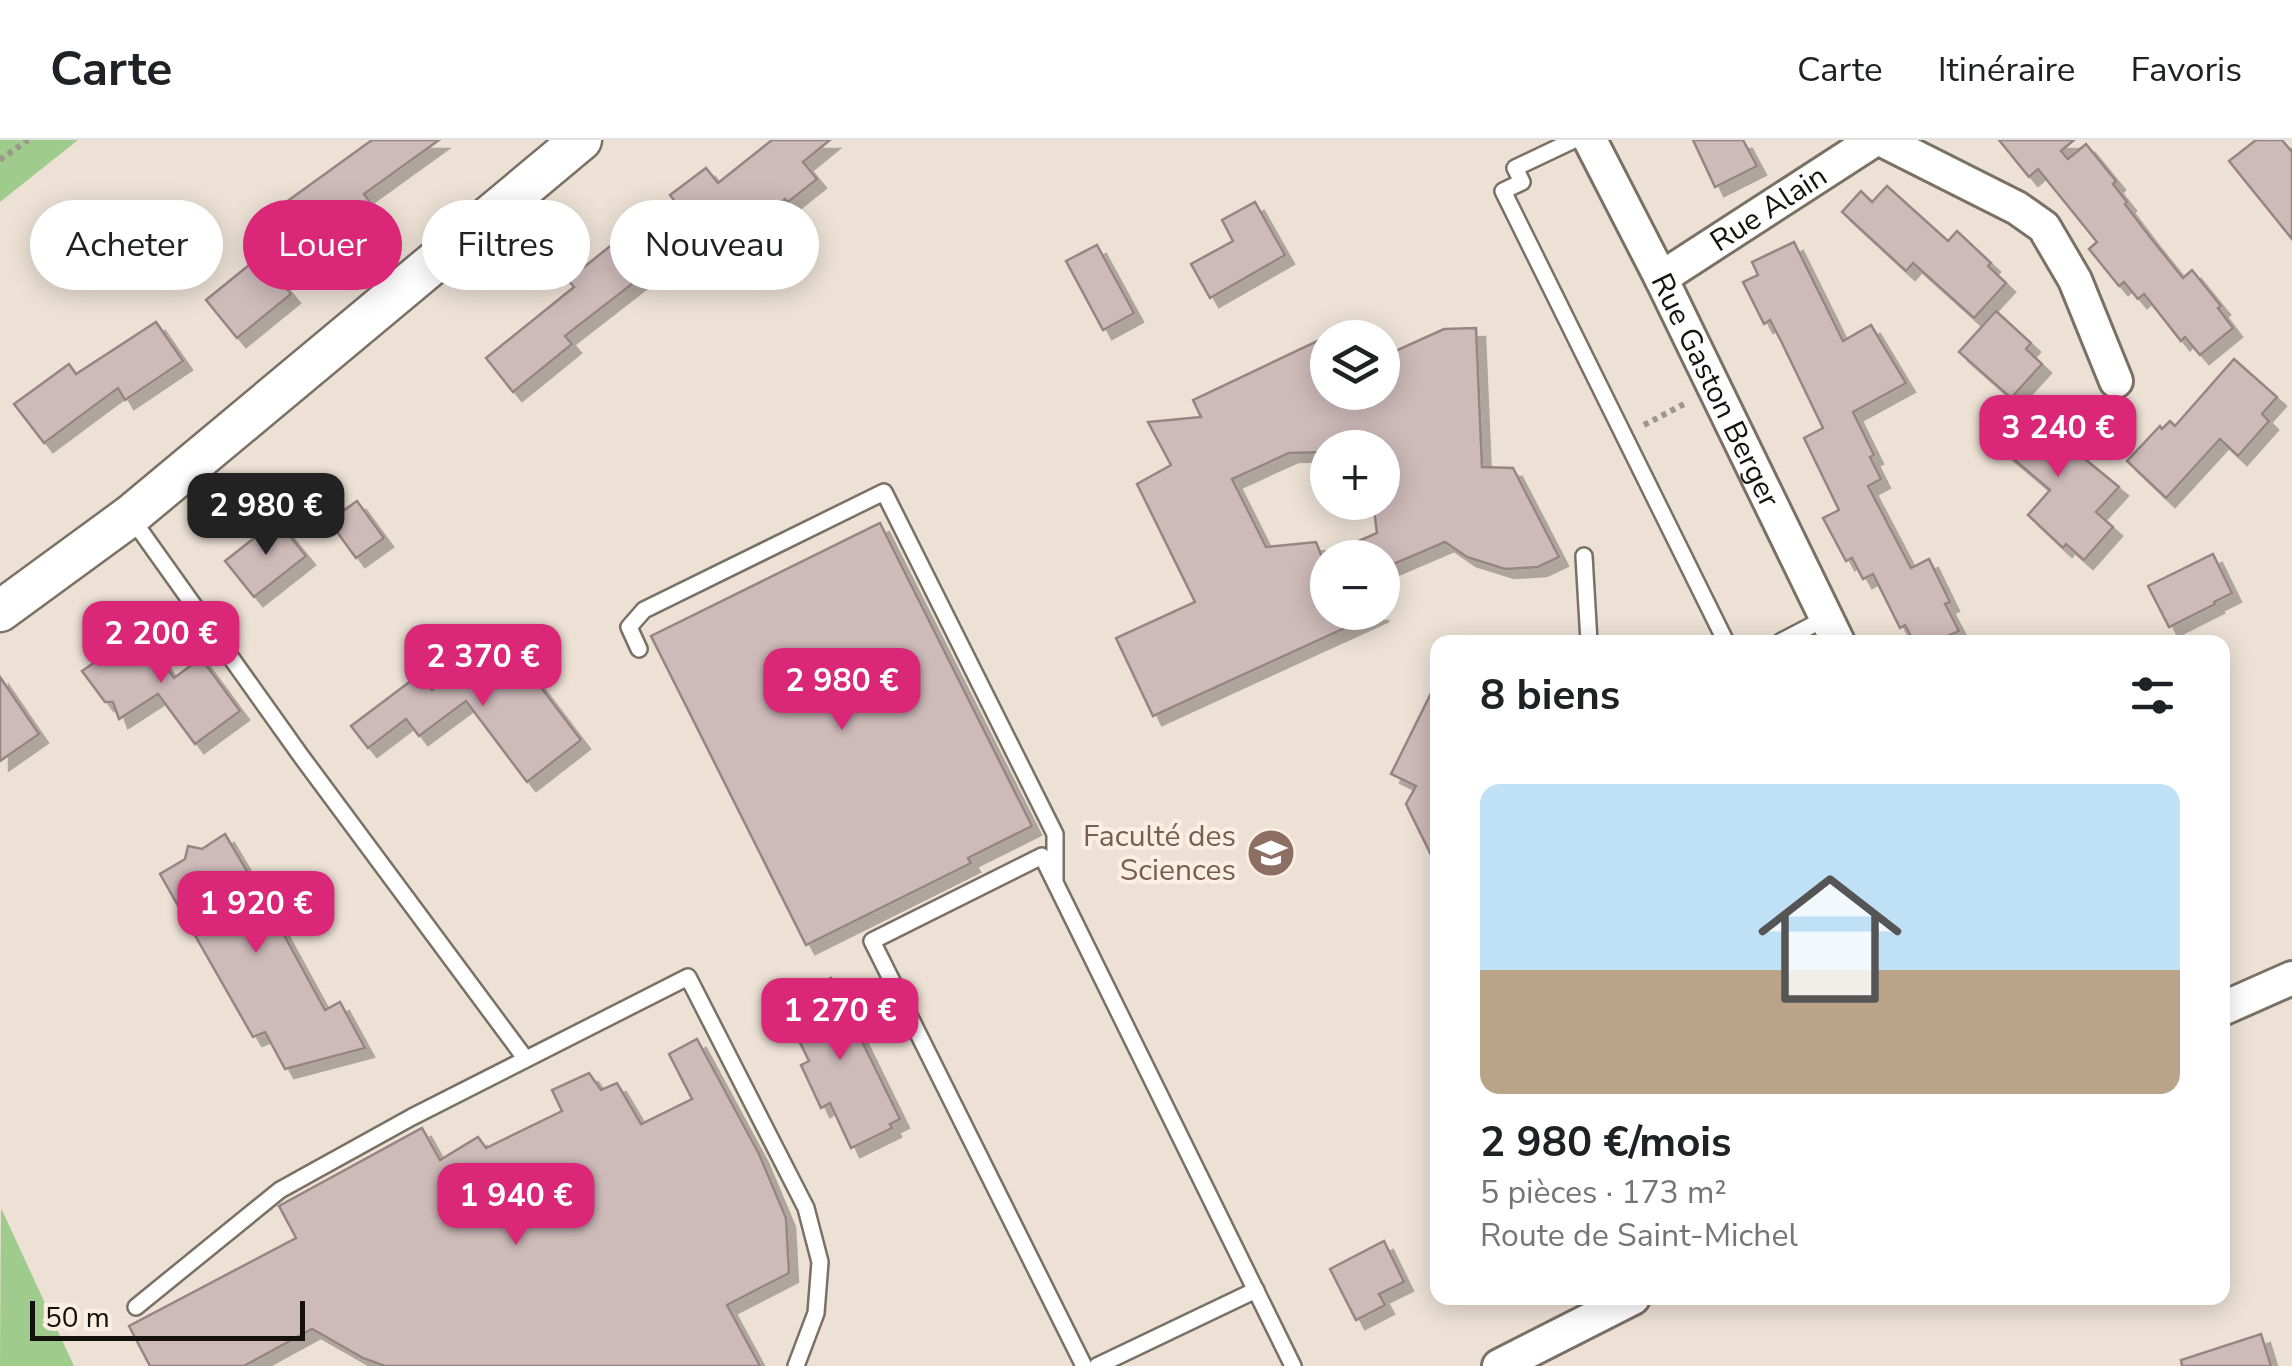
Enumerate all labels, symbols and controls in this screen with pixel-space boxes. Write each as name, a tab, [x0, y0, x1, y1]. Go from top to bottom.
text: Carte	[50, 36, 172, 102]
text: Carte	[1797, 46, 1883, 93]
text: Itinéraire	[1938, 46, 2075, 93]
text: Favoris	[2130, 46, 2242, 93]
street label: Rue Alain	[1702, 156, 1835, 261]
chip: Acheter	[30, 200, 223, 290]
chip: Louer	[243, 200, 402, 290]
chip: Filtres	[422, 200, 590, 290]
chip: Nouveau	[610, 200, 819, 290]
street label: Rue Gaston Berger	[1641, 266, 1790, 514]
map controls	[1310, 320, 1400, 630]
button: layers	[1310, 320, 1400, 410]
pin: 3 240 €	[1966, 395, 2150, 480]
text: 3 240 €	[2001, 406, 2115, 449]
button: +	[1310, 430, 1400, 520]
pin: 2 980 €	[174, 473, 358, 558]
text: 2 980 €	[209, 484, 323, 527]
button: −	[1310, 540, 1400, 630]
pin: 2 200 €	[69, 601, 253, 686]
text: 2 200 €	[104, 612, 218, 655]
pin: 2 370 €	[391, 624, 575, 709]
text: 2 370 €	[426, 635, 540, 678]
pin: 2 980 €	[750, 648, 934, 733]
text: 2 980 €	[785, 659, 899, 702]
text: 8 biens	[1480, 667, 1620, 724]
icon: filters	[2125, 668, 2180, 723]
place label: Faculté des Sciences	[1083, 816, 1236, 891]
school or university icon: Faculté des Sciences	[1245, 827, 1297, 879]
icon: home	[1740, 849, 1920, 1029]
pin: 1 920 €	[164, 871, 348, 956]
text: 1 920 €	[199, 882, 313, 925]
pin: 1 270 €	[748, 978, 932, 1063]
text: 1 270 €	[783, 989, 897, 1032]
text: 2 980 €/mois	[1480, 1114, 1732, 1171]
pin: 1 940 €	[424, 1163, 608, 1248]
text: 5 pièces · 173 m²	[1480, 1171, 1727, 1214]
text: 1 940 €	[459, 1174, 573, 1217]
text: Route de Saint-Michel	[1480, 1214, 1798, 1257]
scale bar	[30, 1296, 305, 1340]
text: 50 m	[45, 1299, 110, 1337]

